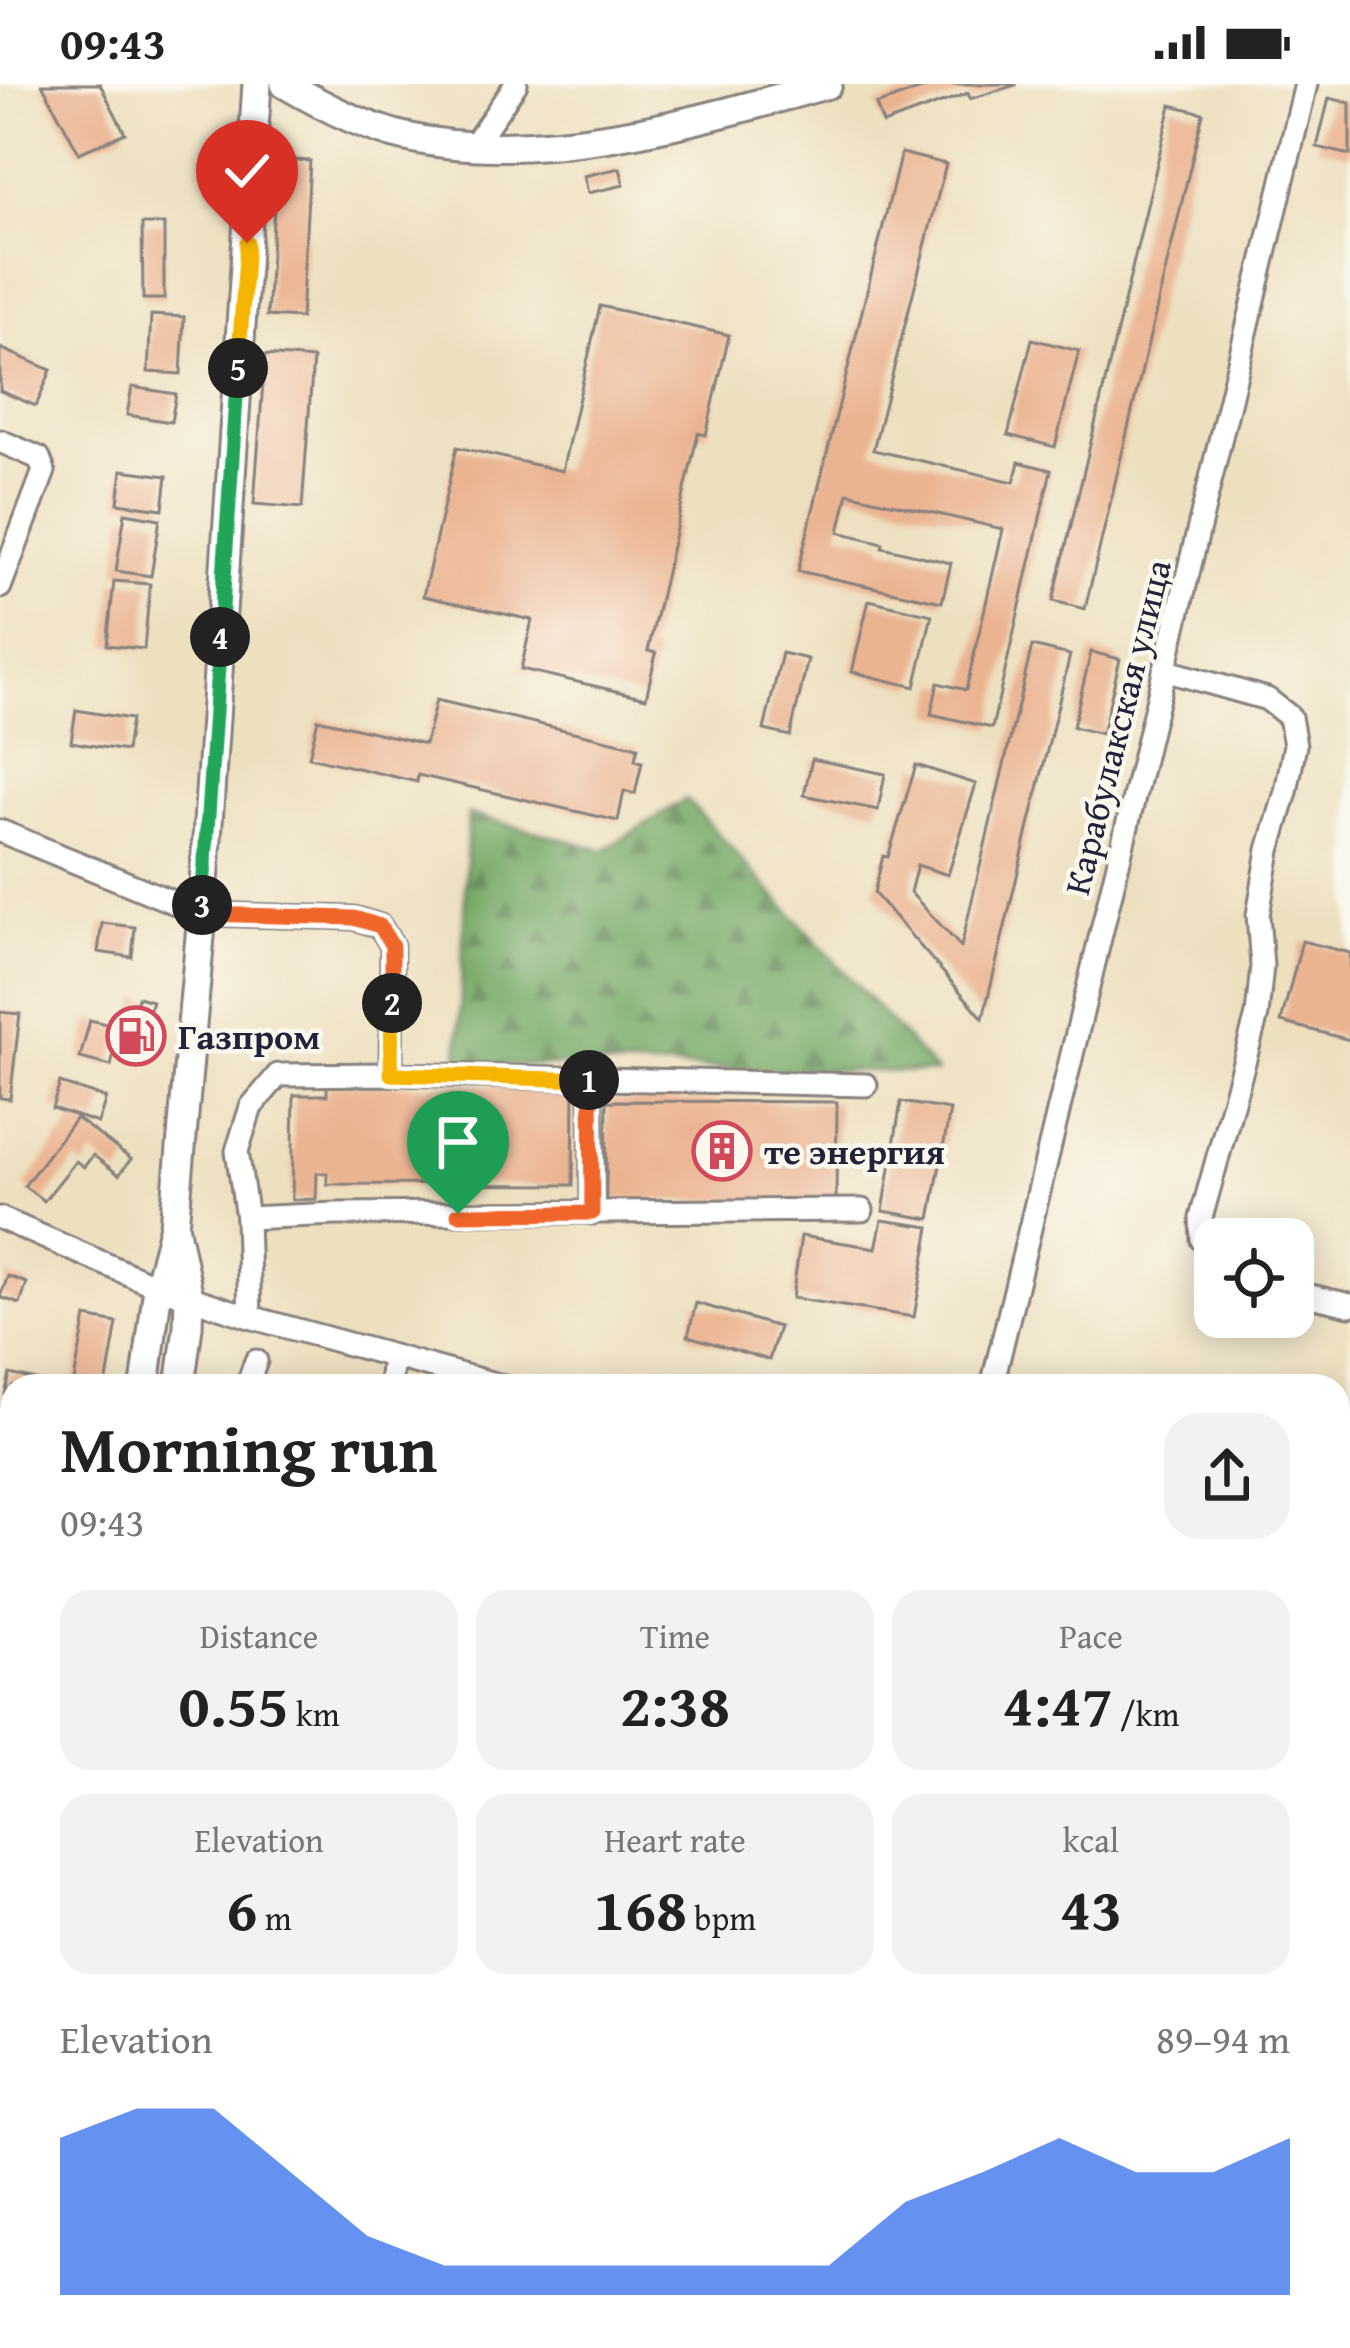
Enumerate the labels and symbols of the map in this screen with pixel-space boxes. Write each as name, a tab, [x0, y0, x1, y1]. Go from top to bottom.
pin	[196, 120, 298, 243]
pin: 5	[208, 338, 268, 398]
street label: Карабулакская улица	[1049, 554, 1184, 900]
pin: 4	[190, 607, 250, 667]
pin: 3	[172, 875, 232, 935]
pin: 2	[362, 973, 422, 1033]
fuel station icon: Газпром	[105, 1005, 167, 1067]
place label: Газпром	[178, 1009, 320, 1062]
pin: 1	[559, 1050, 619, 1110]
pin	[407, 1091, 509, 1214]
building icon: те энергия	[691, 1120, 753, 1182]
place label: те энергия	[764, 1124, 945, 1177]

